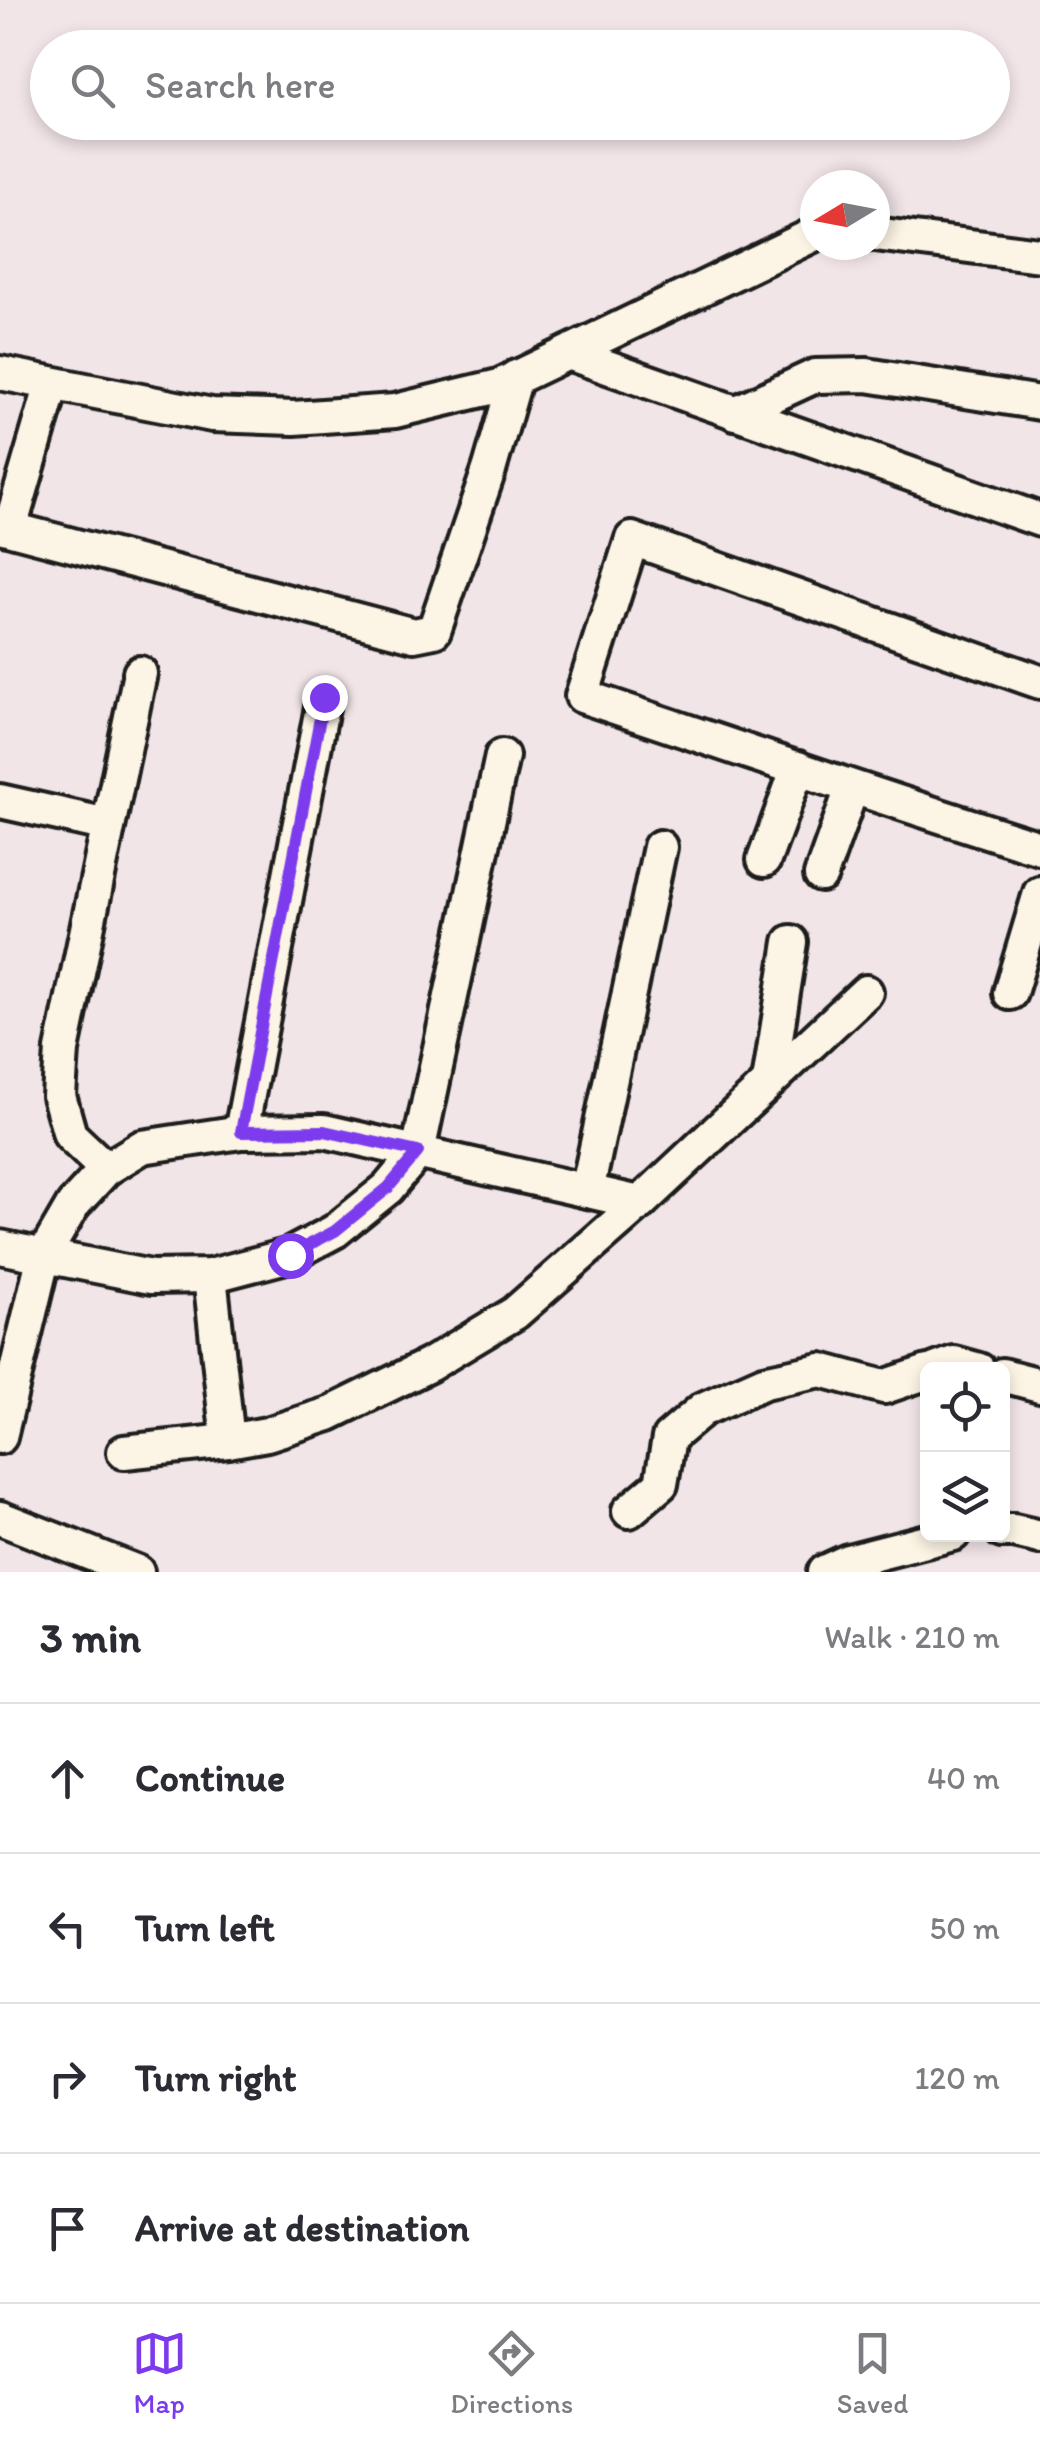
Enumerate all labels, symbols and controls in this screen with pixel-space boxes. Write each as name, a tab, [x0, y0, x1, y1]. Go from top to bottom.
search box	[30, 30, 1010, 140]
icon: search	[65, 58, 120, 113]
text: Search here	[145, 62, 336, 108]
north arrow	[800, 170, 890, 260]
route end	[302, 675, 348, 721]
route start	[268, 1233, 314, 1279]
map controls	[920, 1362, 1010, 1542]
button: locate	[920, 1362, 1010, 1452]
button: layers	[920, 1452, 1010, 1542]
text: 3 min	[40, 1612, 141, 1663]
text: Walk · 210 m	[824, 1618, 1000, 1656]
icon: ahead	[40, 1751, 95, 1806]
text: Continue	[135, 1755, 285, 1801]
text: 40 m	[927, 1759, 1000, 1797]
icon: left	[40, 1901, 95, 1956]
text: Turn left	[135, 1905, 275, 1951]
text: 50 m	[929, 1909, 1000, 1947]
icon: right	[40, 2051, 95, 2106]
text: Turn right	[135, 2055, 297, 2101]
text: 120 m	[914, 2059, 1000, 2097]
icon: arrive	[40, 2201, 95, 2256]
text: Arrive at destination	[135, 2205, 470, 2251]
tab: Map	[132, 2326, 187, 2420]
tab: Directions	[450, 2326, 573, 2420]
tab: Saved	[837, 2326, 908, 2420]

